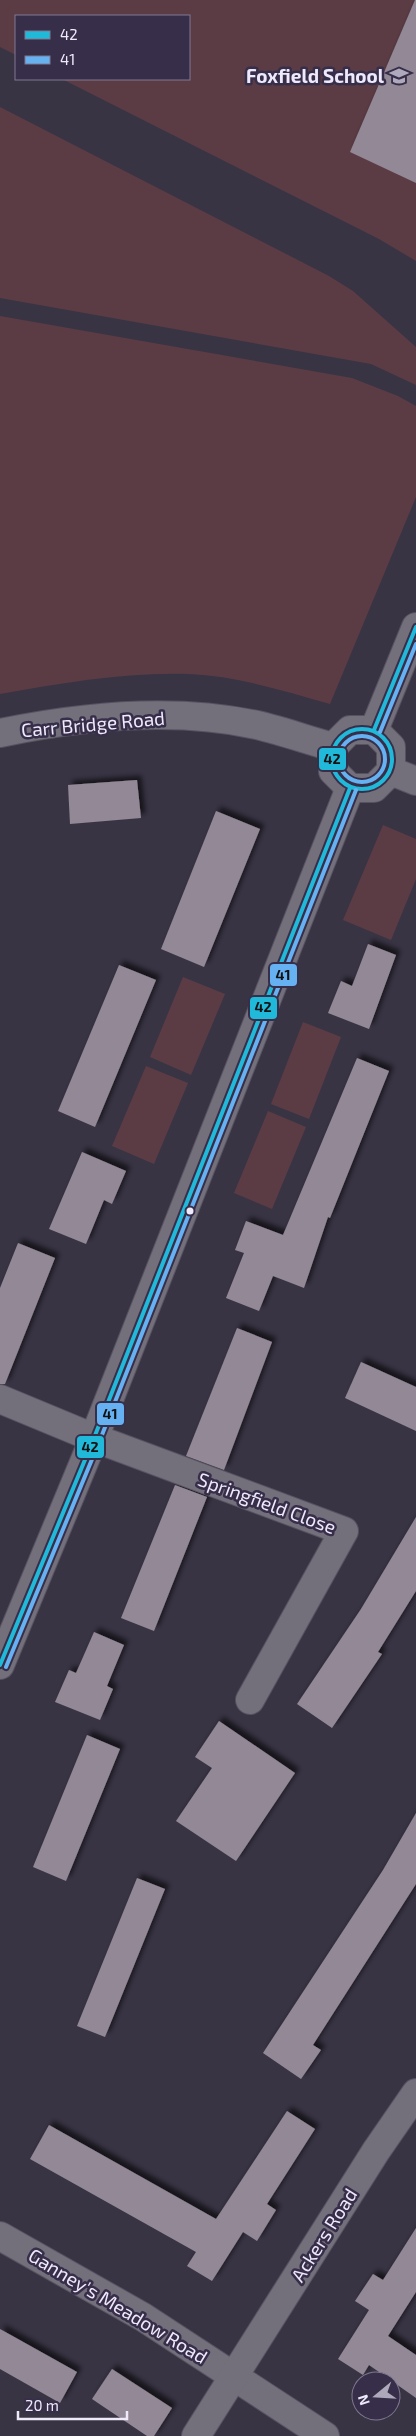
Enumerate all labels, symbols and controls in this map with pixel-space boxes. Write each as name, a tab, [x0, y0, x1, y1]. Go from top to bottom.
legend	[15, 15, 190, 80]
text: 42	[60, 25, 78, 43]
text: 41	[60, 50, 75, 68]
place label: Foxfield School	[246, 64, 385, 87]
school or university icon: Foxfield School	[388, 65, 410, 87]
street label: Carr Bridge Road	[20, 706, 166, 741]
line badge: 42	[318, 747, 347, 771]
text: 42	[323, 750, 341, 767]
line badge: 41	[269, 963, 298, 987]
text: 41	[276, 966, 290, 983]
line badge: 42	[249, 996, 278, 1020]
text: 42	[254, 998, 272, 1015]
unlabelled marker	[185, 1206, 195, 1216]
line badge: 41	[96, 1402, 125, 1426]
text: 41	[103, 1405, 117, 1422]
line badge: 42	[76, 1435, 105, 1459]
text: 42	[81, 1438, 99, 1455]
street label: Springfield Close	[195, 1467, 339, 1538]
street label: Ackers Road	[286, 2184, 361, 2286]
street label: Ganney's Meadow Road	[25, 2243, 212, 2368]
north arrow	[351, 2371, 401, 2421]
scale bar	[18, 2388, 126, 2420]
text: N	[354, 2393, 373, 2408]
text: 20 m	[25, 2396, 59, 2414]

